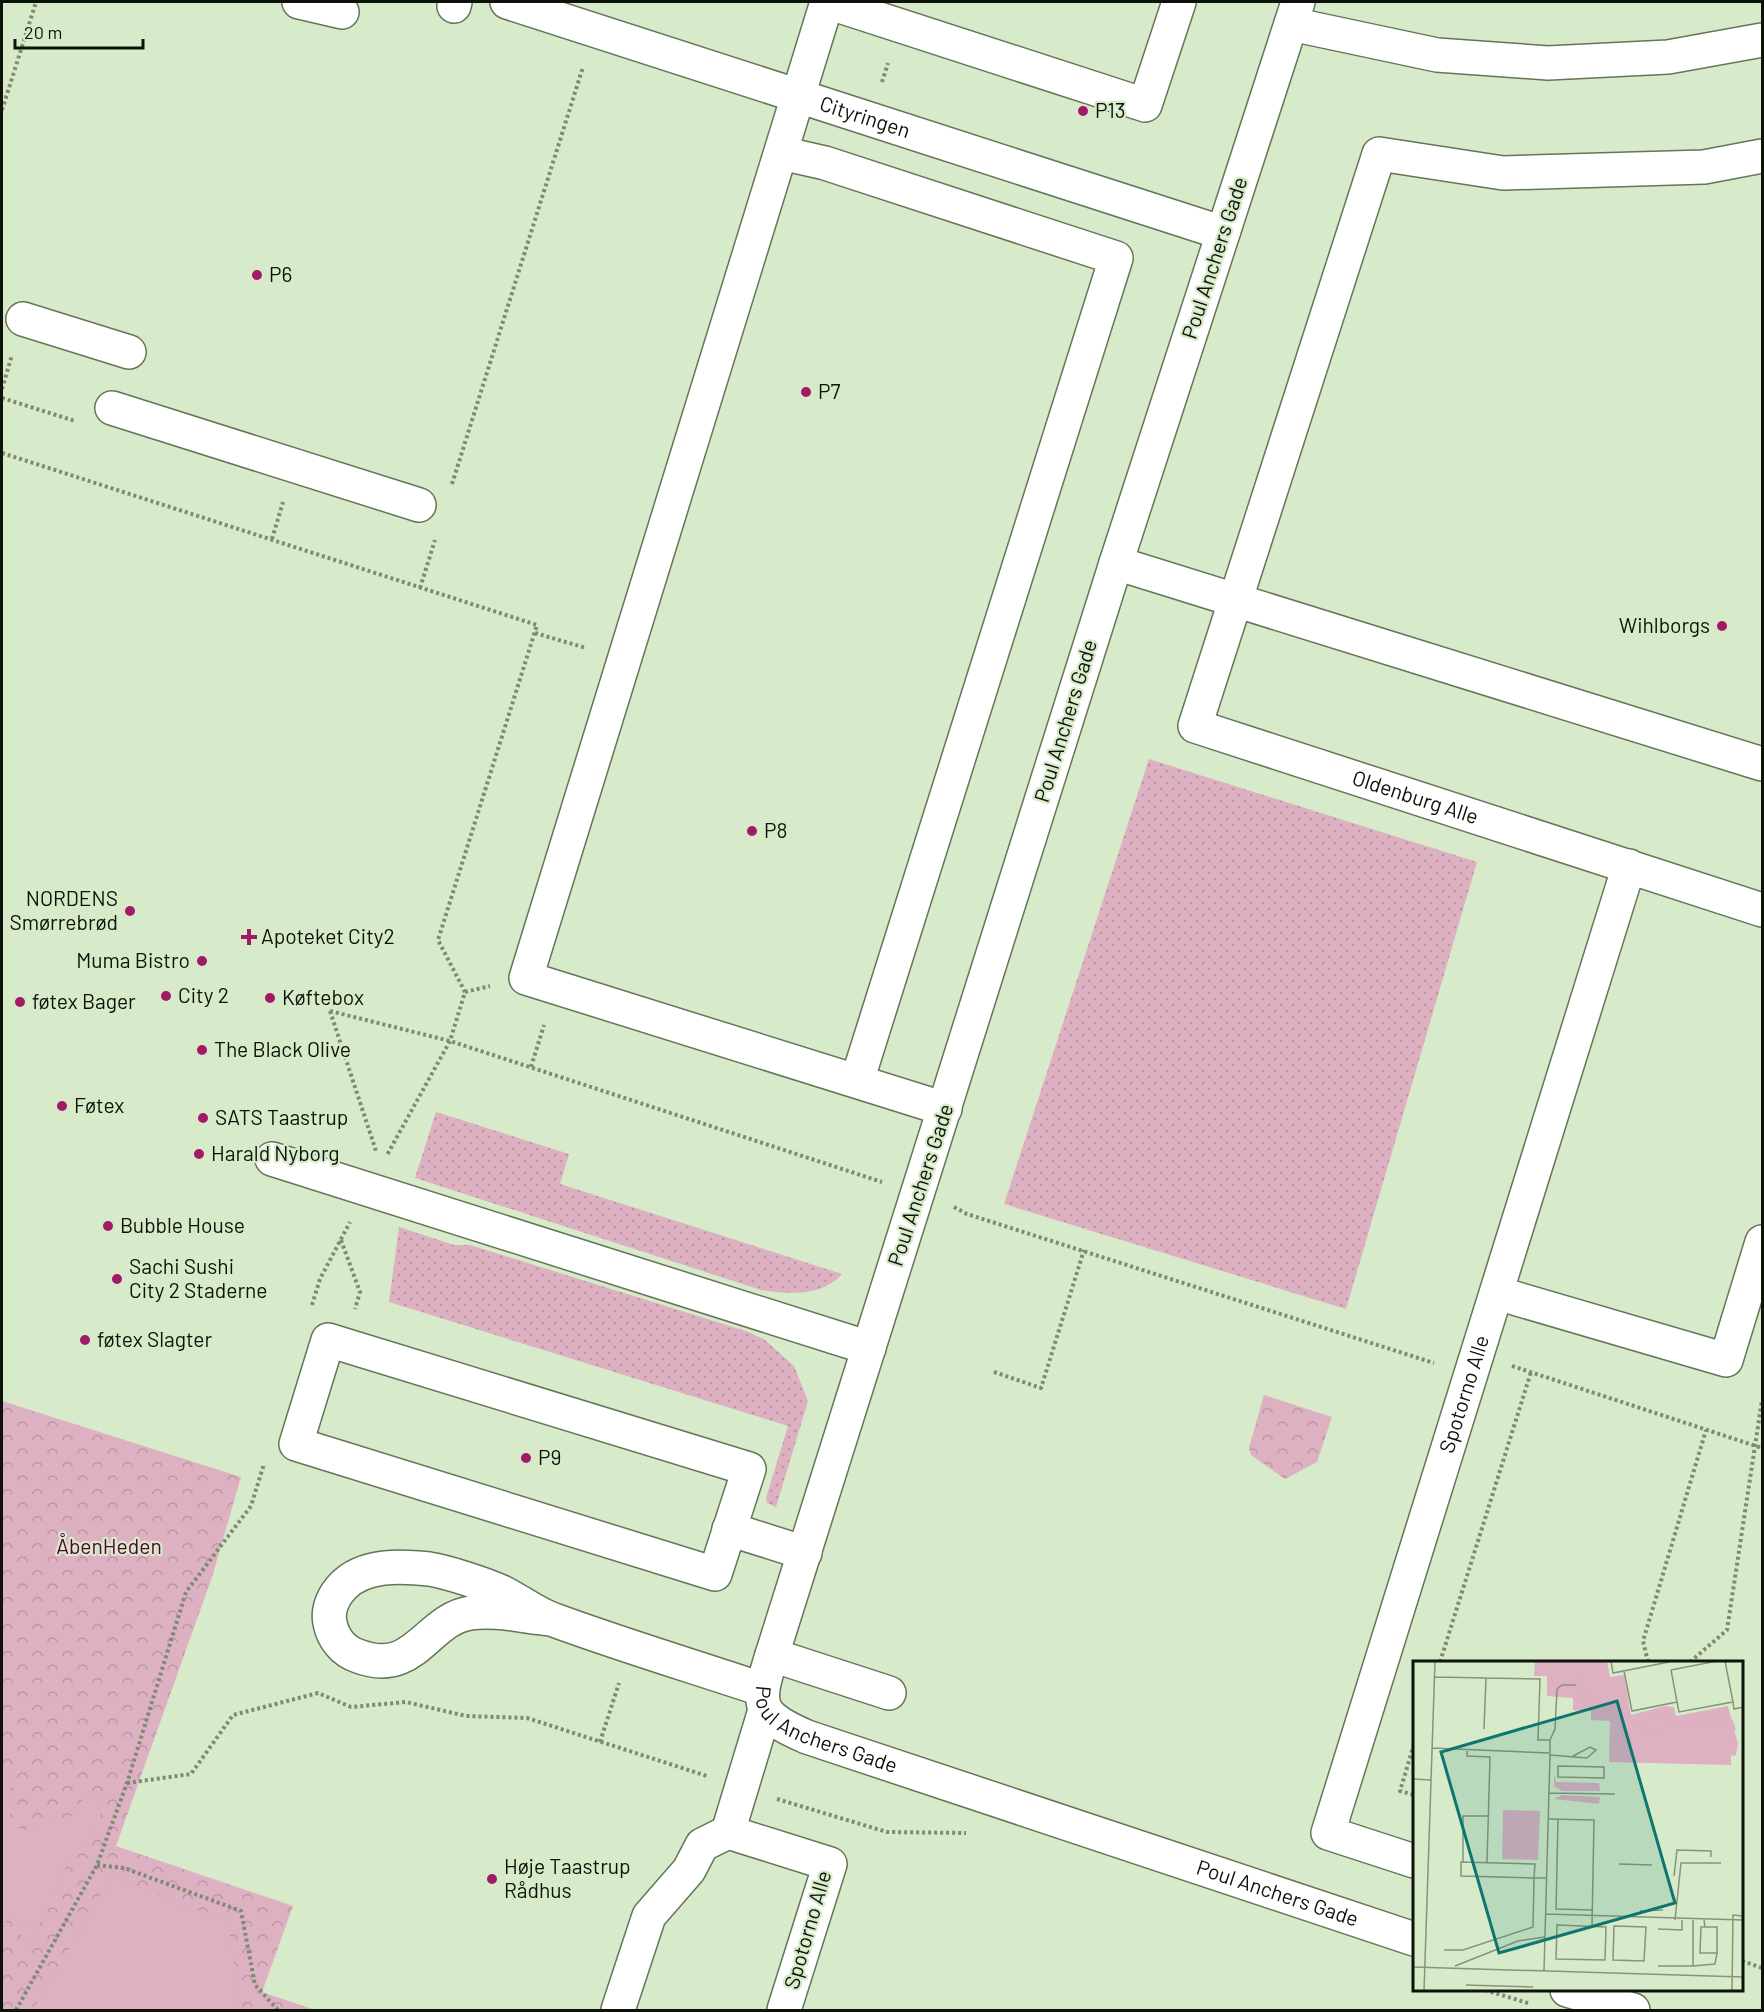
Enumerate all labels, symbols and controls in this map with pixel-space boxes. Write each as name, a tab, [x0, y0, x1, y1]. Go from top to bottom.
scale bar	[15, 12, 142, 50]
text: 20 m	[24, 21, 62, 43]
street label: Cityringen	[817, 90, 914, 142]
place label: P13	[1095, 97, 1126, 122]
marker: P13	[1076, 104, 1090, 118]
street label: Poul Anchers Gade	[1176, 173, 1252, 342]
place label: P6	[269, 261, 292, 286]
marker: P6	[250, 268, 264, 282]
place label: P7	[818, 378, 840, 403]
marker: P7	[799, 385, 813, 399]
place label: Wihlborgs	[1619, 612, 1710, 637]
marker: Wihlborgs	[1715, 619, 1729, 633]
street label: Poul Anchers Gade	[1028, 636, 1101, 805]
street label: Oldenburg Alle	[1349, 764, 1482, 828]
place label: P8	[764, 817, 787, 842]
marker: P8	[745, 824, 759, 838]
place label: NORDENS Smørrebrød	[9, 885, 118, 934]
marker: NORDENS Smørrebrød	[123, 904, 137, 918]
place label: Apoteket City2	[261, 923, 395, 948]
marker: Apoteket City2	[242, 930, 256, 944]
place label: Muma Bistro	[76, 947, 190, 972]
marker: Muma Bistro	[195, 954, 209, 968]
place label: City 2	[178, 982, 229, 1007]
place label: Køftebox	[282, 984, 364, 1009]
place label: føtex Bager	[32, 988, 136, 1013]
marker: City 2	[159, 989, 173, 1003]
marker: Køftebox	[263, 991, 277, 1005]
marker: føtex Bager	[13, 995, 27, 1009]
place label: The Black Olive	[214, 1036, 351, 1061]
marker: The Black Olive	[195, 1043, 209, 1057]
place label: Føtex	[74, 1092, 124, 1117]
marker: Føtex	[55, 1099, 69, 1113]
street label: Poul Anchers Gade	[882, 1100, 958, 1269]
place label: SATS Taastrup	[215, 1104, 348, 1129]
marker: SATS Taastrup	[196, 1111, 210, 1125]
place label: Harald Nyborg	[211, 1140, 340, 1165]
marker: Harald Nyborg	[192, 1147, 206, 1161]
place label: Bubble House	[120, 1212, 245, 1237]
marker: Bubble House	[101, 1219, 115, 1233]
place label: Sachi Sushi City 2 Staderne	[129, 1253, 267, 1302]
marker: Sachi Sushi City 2 Staderne	[110, 1272, 124, 1286]
place label: føtex Slagter	[97, 1326, 212, 1351]
street label: Spotorno Alle	[1433, 1332, 1493, 1456]
marker: føtex Slagter	[78, 1333, 92, 1347]
place label: P9	[538, 1444, 561, 1469]
marker: P9	[519, 1451, 533, 1465]
park label: ÅbenHeden	[56, 1533, 162, 1558]
inset map	[1413, 1661, 1743, 1991]
street label: Poul Anchers Gade	[751, 1685, 901, 1777]
place label: Høje Taastrup Rådhus	[504, 1853, 631, 1902]
street label: Poul Anchers Gade	[1194, 1854, 1362, 1931]
street label: Spotorno Alle	[778, 1868, 835, 1992]
marker: Høje Taastrup Rådhus	[485, 1872, 499, 1886]

